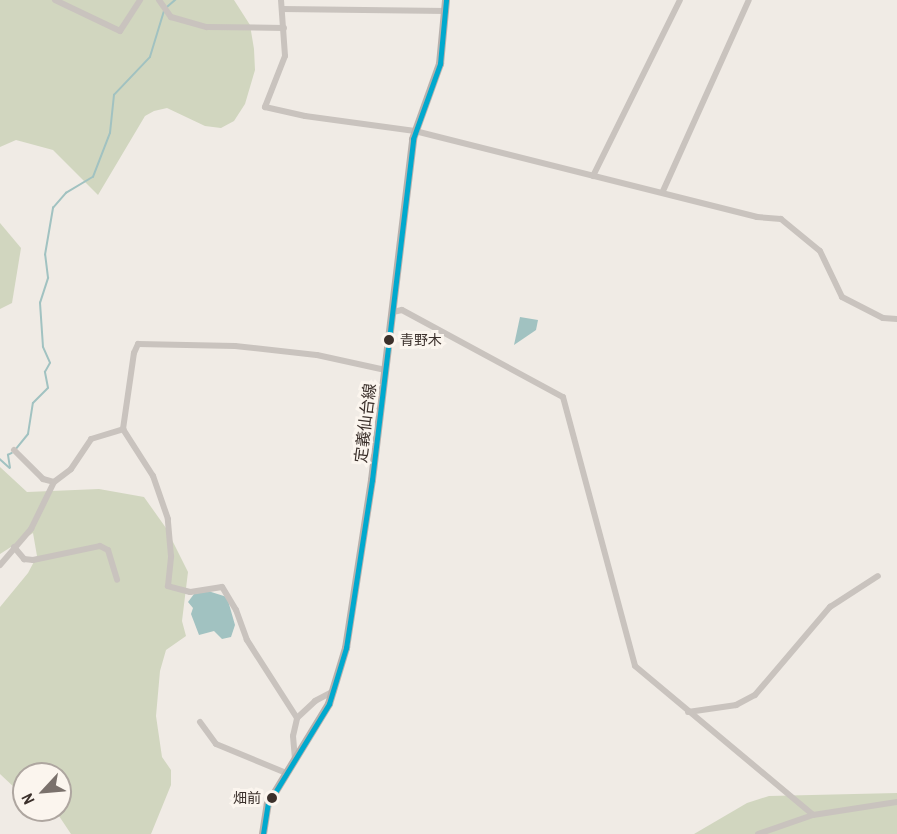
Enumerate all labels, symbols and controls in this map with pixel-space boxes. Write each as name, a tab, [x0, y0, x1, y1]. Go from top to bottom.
place label: 青野木	[400, 332, 442, 348]
marker: 青野木	[383, 334, 395, 346]
street label: 定義仙台線	[351, 382, 379, 464]
north arrow	[12, 762, 72, 822]
text: N	[16, 790, 40, 808]
place label: 畑前	[233, 790, 261, 806]
marker: 畑前	[266, 792, 278, 804]

